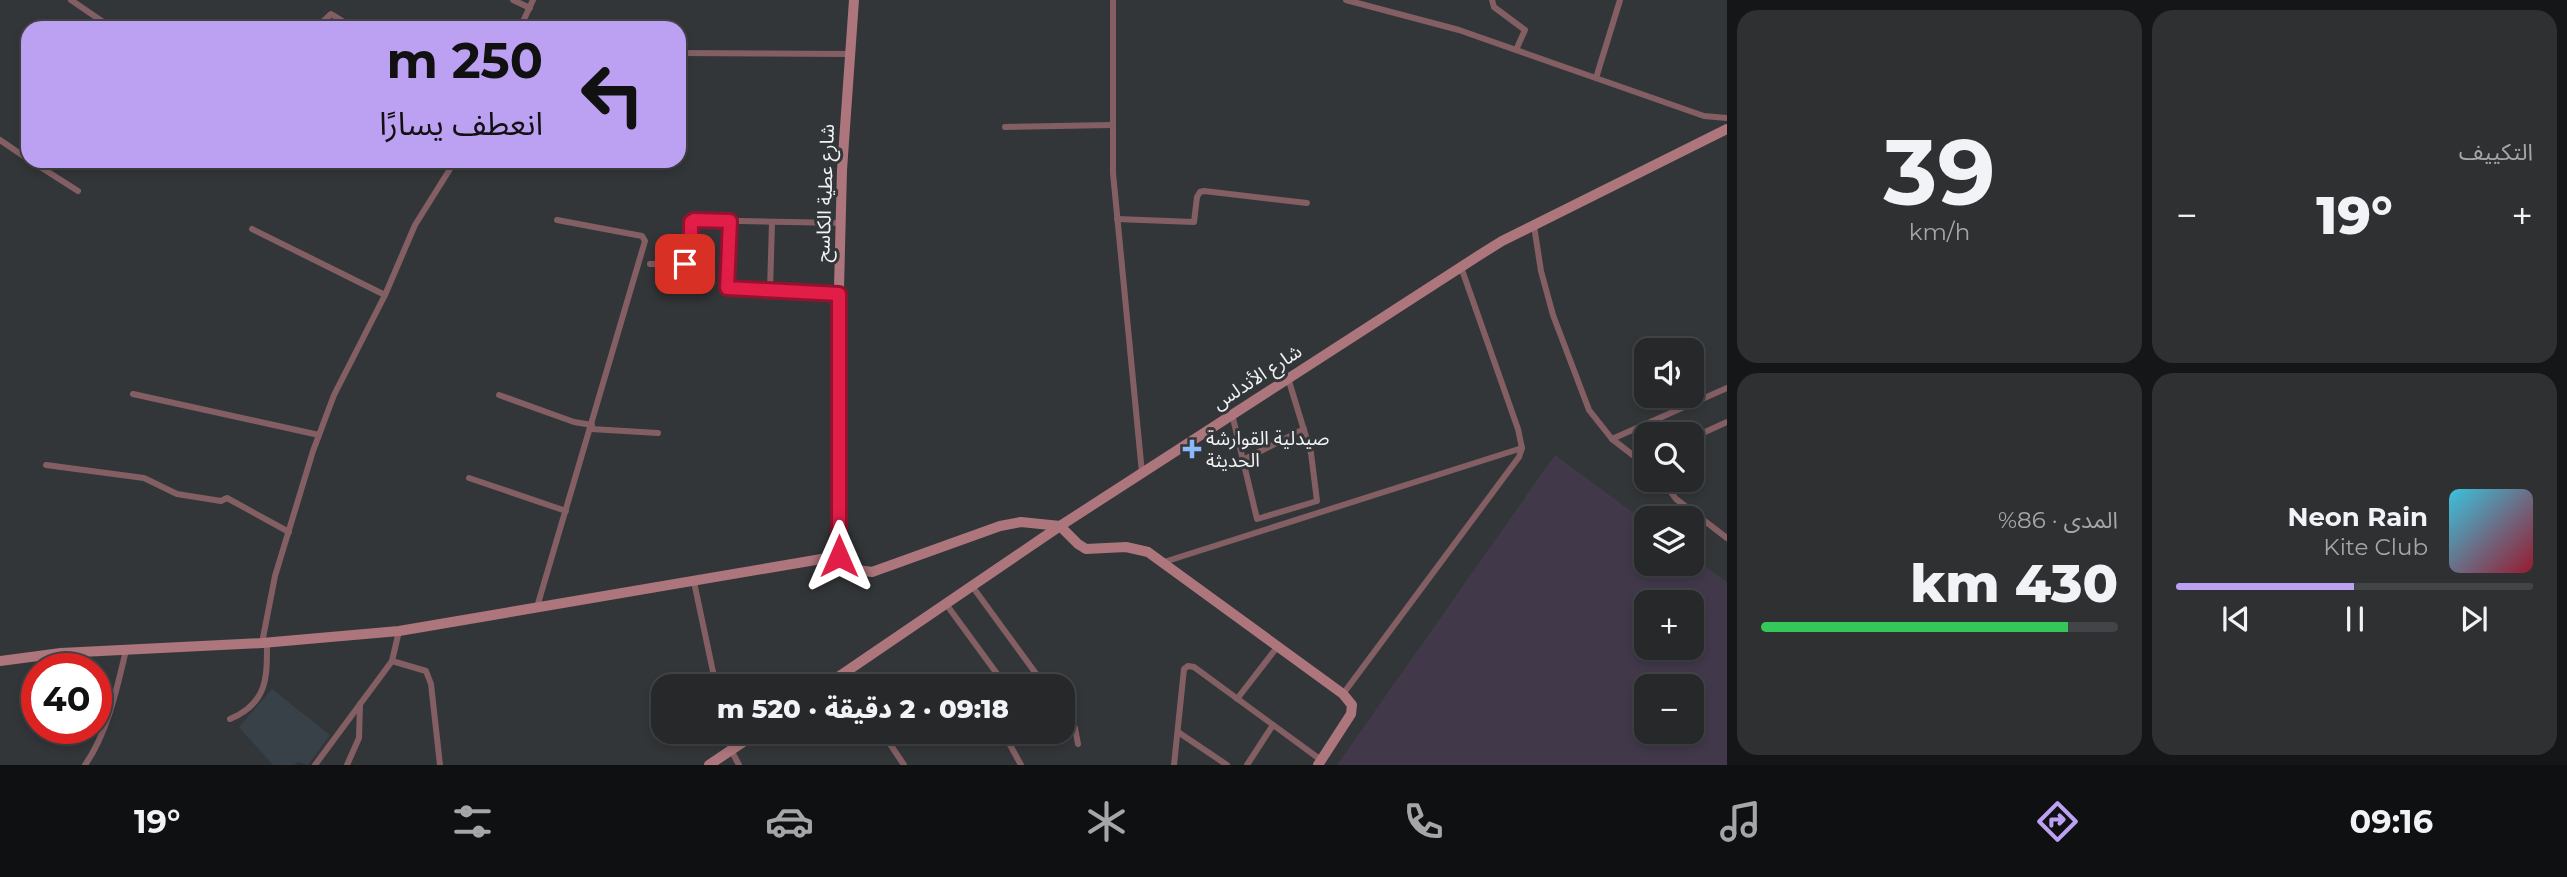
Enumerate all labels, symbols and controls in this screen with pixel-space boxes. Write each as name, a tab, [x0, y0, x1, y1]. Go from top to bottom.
text: 250 m	[386, 31, 543, 90]
icon: left	[567, 49, 658, 140]
text: انعطف يسارًا	[379, 104, 543, 143]
text: 39	[1884, 117, 1995, 228]
street label: شارع عطية الكاسح	[811, 124, 842, 263]
text: التكييف	[2459, 138, 2533, 166]
text: 19°	[2316, 184, 2393, 247]
text: −	[2176, 192, 2198, 239]
text: +	[2511, 192, 2533, 239]
text: km/h	[1909, 218, 1970, 246]
pin	[655, 234, 715, 294]
icon: arrive	[666, 245, 704, 283]
map controls	[1634, 338, 1704, 744]
button: sound	[1634, 338, 1704, 408]
street label: شارع الأندلس	[1208, 340, 1307, 416]
button: search	[1634, 422, 1704, 492]
place label: صيدلية القوارشة الحديثة	[1206, 427, 1329, 472]
marker: صيدلية القوارشة الحديثة	[1184, 441, 1200, 457]
text: Neon Rain	[2287, 501, 2428, 533]
button: layers	[1634, 506, 1704, 576]
text: المدى · 86%	[1998, 506, 2118, 534]
position arrow	[802, 519, 876, 593]
text: Kite Club	[2323, 533, 2428, 561]
text: 430 km	[1910, 552, 2118, 615]
button: +	[1634, 590, 1704, 660]
icon: previous	[2217, 600, 2255, 638]
icon: pause	[2336, 600, 2374, 638]
icon: next	[2455, 600, 2493, 638]
speed limit sign: 40	[21, 653, 112, 744]
button: −	[1634, 674, 1704, 744]
text: 09:18 · 2 دقيقة · 520 m	[717, 693, 1009, 725]
icon: filters	[448, 797, 497, 846]
icon: car	[765, 797, 814, 846]
icon: climate	[1082, 797, 1131, 846]
icon: phone	[1399, 797, 1448, 846]
icon: music	[1716, 797, 1765, 846]
icon: directions	[2033, 797, 2082, 846]
text: 19°	[134, 802, 180, 841]
text: 09:16	[2350, 802, 2433, 841]

